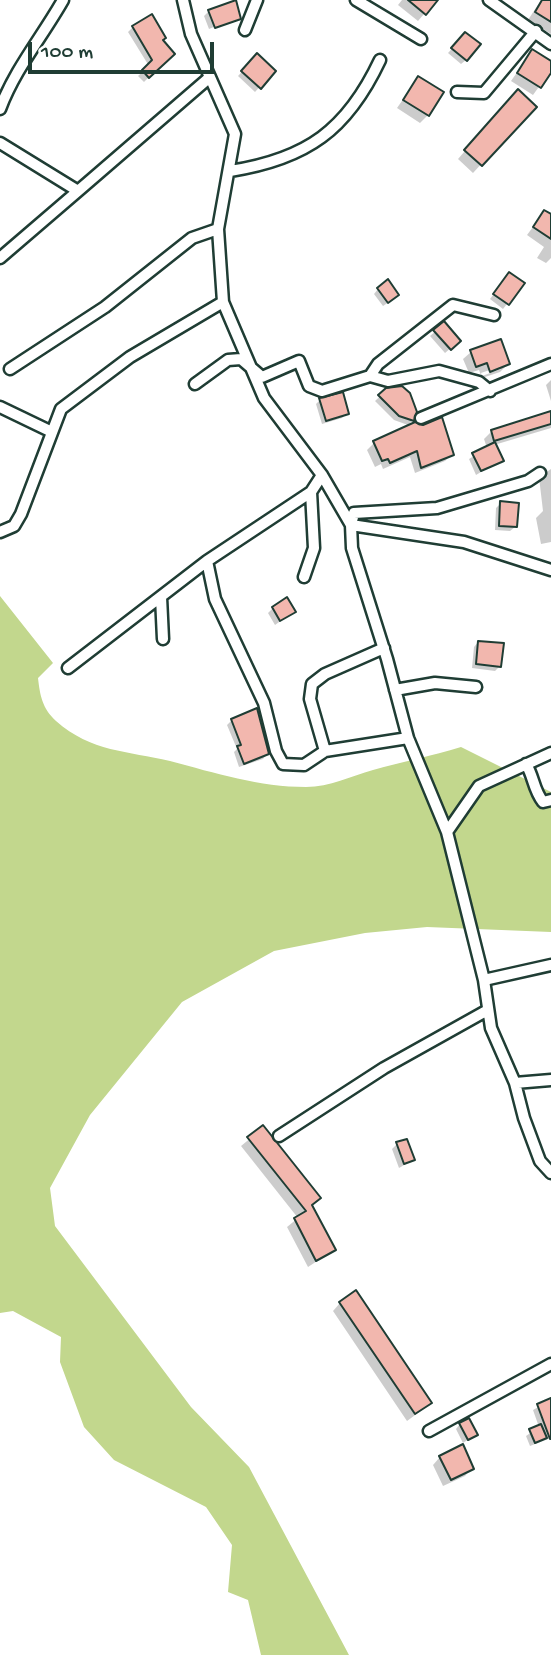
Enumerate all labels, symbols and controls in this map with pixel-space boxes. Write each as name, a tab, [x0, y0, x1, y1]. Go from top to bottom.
scale bar	[32, 28, 217, 72]
text: 100 m	[41, 41, 93, 66]

